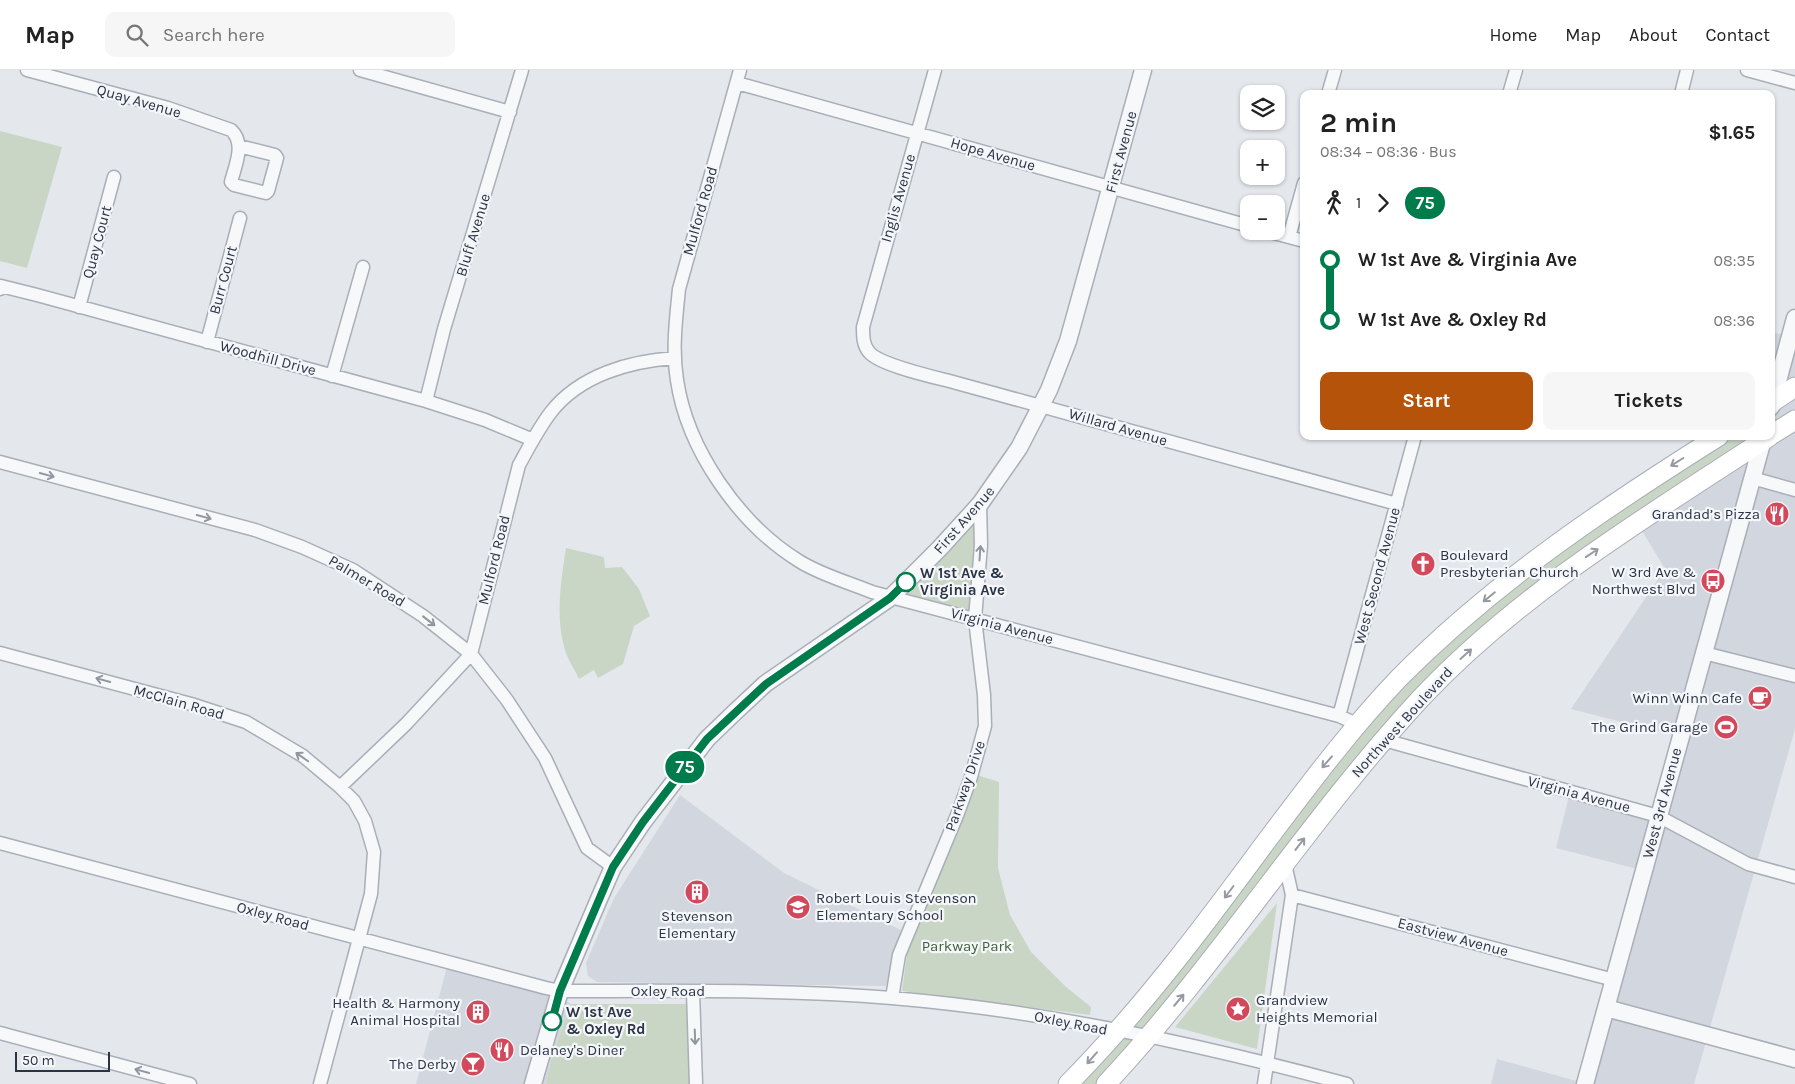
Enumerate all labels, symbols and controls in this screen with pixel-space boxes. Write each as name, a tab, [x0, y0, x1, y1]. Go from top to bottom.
search box	[105, 12, 455, 57]
text: Map	[25, 21, 75, 49]
icon: search	[123, 21, 151, 49]
text: Search here	[163, 24, 265, 46]
text: Home	[1489, 24, 1537, 46]
text: Map	[1565, 24, 1601, 46]
text: About	[1629, 24, 1678, 46]
text: Contact	[1706, 24, 1770, 46]
street label: Quay Avenue	[95, 80, 183, 122]
map controls	[1240, 85, 1285, 240]
button: layers	[1240, 85, 1285, 130]
text: 2 min	[1320, 106, 1397, 139]
street label: First Avenue	[1101, 109, 1141, 195]
text: $1.65	[1708, 122, 1755, 144]
street label: Hope Avenue	[948, 133, 1038, 175]
button: +	[1240, 140, 1285, 185]
text: 08:34 – 08:36 · Bus	[1320, 142, 1457, 161]
street label: Inglis Avenue	[877, 152, 919, 244]
street label: Mulford Road	[679, 164, 721, 258]
icon: walk	[1320, 189, 1348, 217]
icon: forward	[1369, 189, 1397, 217]
street label: Bluff Avenue	[452, 191, 494, 279]
text: 75	[1415, 192, 1435, 214]
text: 1	[1356, 193, 1361, 212]
button: −	[1240, 195, 1285, 240]
street label: Quay Court	[79, 203, 116, 281]
street label: Burr Court	[205, 243, 241, 316]
text: W 1st Ave & Virginia Ave	[1358, 249, 1577, 271]
text: 08:35	[1714, 251, 1755, 270]
text: W 1st Ave & Oxley Rd	[1358, 309, 1547, 331]
text: 08:36	[1713, 311, 1755, 330]
street label: Woodhill Drive	[218, 337, 318, 379]
button: Start	[1320, 372, 1533, 430]
button: Tickets	[1543, 372, 1755, 430]
street label: Willard Avenue	[1067, 404, 1169, 450]
one-way arrow	[1671, 457, 1685, 467]
one-way arrow	[39, 471, 55, 480]
street label: First Avenue	[930, 482, 998, 558]
restaurant icon: Grandad’s Pizza	[1764, 501, 1790, 527]
street label: West Second Avenue	[1350, 505, 1404, 647]
place label: Grandad’s Pizza	[1652, 505, 1760, 523]
one-way arrow	[196, 512, 212, 522]
street label: Mulford Road	[474, 513, 514, 607]
one-way arrow	[976, 545, 985, 561]
place label: Boulevard Presbyterian Church	[1440, 546, 1579, 581]
one-way arrow	[1585, 548, 1599, 558]
street label: Palmer Road	[325, 551, 409, 611]
church icon: Boulevard Presbyterian Church	[1410, 551, 1436, 577]
place label: W 3rd Ave & Northwest Blvd	[1592, 563, 1696, 598]
place label: W 1st Ave & Virginia Ave	[920, 564, 1005, 599]
bus stop icon: W 3rd Ave & Northwest Blvd	[1700, 568, 1726, 594]
marker: W 1st Ave & Virginia Ave	[896, 572, 916, 592]
one-way arrow	[1483, 592, 1496, 603]
street label: Virginia Avenue	[949, 604, 1055, 648]
one-way arrow	[422, 615, 435, 626]
one-way arrow	[1459, 649, 1472, 660]
street label: Northwest Boulevard	[1348, 663, 1456, 781]
one-way arrow	[96, 675, 112, 685]
street label: McClain Road	[131, 680, 227, 724]
cafe icon: Winn Winn Cafe	[1747, 685, 1773, 711]
place label: Winn Winn Cafe	[1633, 689, 1742, 707]
sports icon: The Grind Garage	[1713, 714, 1739, 740]
place label: The Grind Garage	[1591, 718, 1708, 736]
street label: Parkway Drive	[941, 738, 989, 834]
street label: West 3rd Avenue	[1639, 746, 1685, 860]
line badge: 75	[662, 751, 708, 783]
one-way arrow	[296, 752, 310, 762]
one-way arrow	[1322, 755, 1333, 768]
text: 75	[675, 756, 695, 778]
street label: Virginia Avenue	[1526, 772, 1632, 816]
one-way arrow	[1295, 838, 1306, 851]
building icon: Stevenson Elementary	[684, 879, 710, 905]
one-way arrow	[1224, 885, 1234, 899]
place label: Robert Louis Stevenson Elementary School	[816, 889, 977, 924]
school or university icon: Robert Louis Stevenson Elementary School	[785, 894, 811, 920]
street label: Oxley Road	[235, 898, 311, 934]
place label: Stevenson Elementary	[658, 907, 736, 942]
street label: Eastview Avenue	[1396, 914, 1510, 960]
park label: Parkway Park	[922, 937, 1012, 955]
street label: Oxley Road	[631, 982, 705, 1000]
place label: Grandview Heights Memorial	[1256, 991, 1378, 1026]
place label: Health & Harmony Animal Hospital	[332, 994, 460, 1029]
one-way arrow	[1173, 994, 1184, 1007]
place icon: Grandview Heights Memorial	[1225, 996, 1251, 1022]
building icon: Health & Harmony Animal Hospital	[465, 999, 491, 1025]
place label: W 1st Ave & Oxley Rd	[566, 1003, 646, 1038]
street label: Oxley Road	[1033, 1007, 1109, 1039]
marker: W 1st Ave & Oxley Rd	[542, 1011, 562, 1031]
one-way arrow	[690, 1029, 699, 1045]
restaurant icon: Delaney's Diner	[489, 1037, 515, 1063]
place label: Delaney's Diner	[520, 1041, 624, 1059]
scale bar	[15, 1049, 110, 1072]
bar icon: The Derby	[460, 1051, 486, 1077]
one-way arrow	[1086, 1051, 1098, 1064]
text: 50 m	[22, 1052, 55, 1069]
place label: The Derby	[389, 1055, 456, 1073]
one-way arrow	[135, 1066, 151, 1076]

